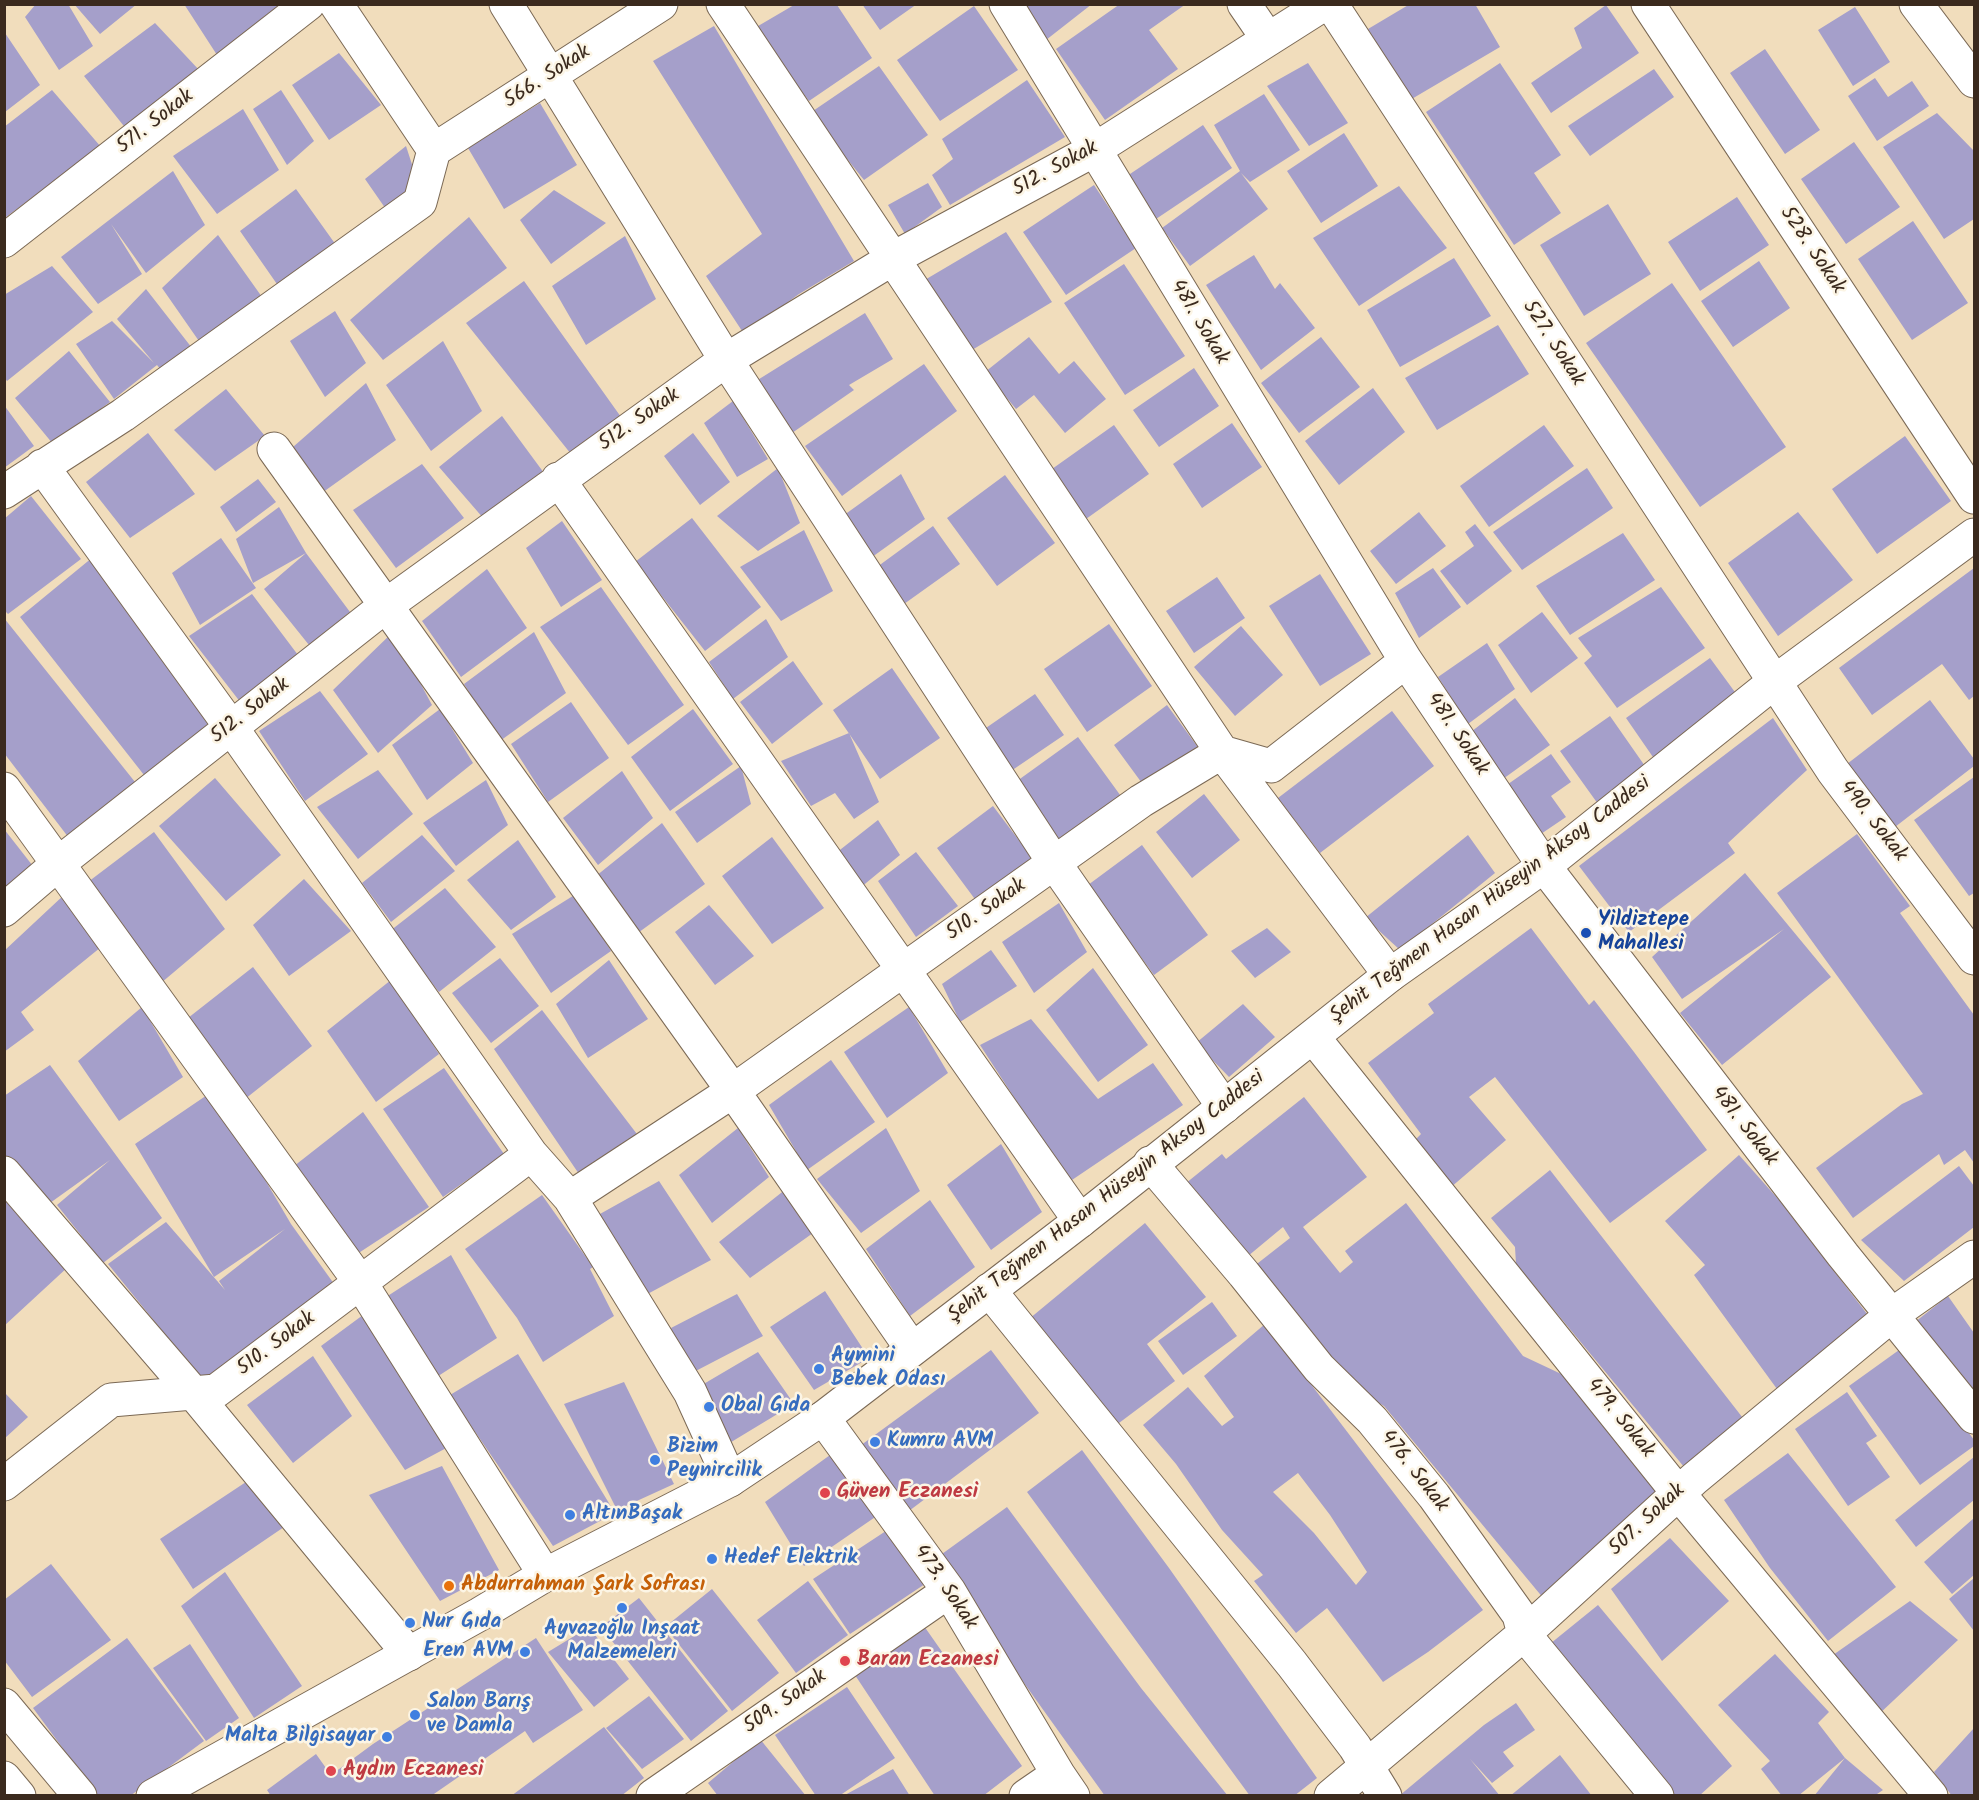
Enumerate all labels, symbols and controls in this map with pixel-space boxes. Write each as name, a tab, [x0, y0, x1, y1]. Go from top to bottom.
street label: 566. Sokak	[500, 41, 596, 115]
street label: 571. Sokak	[112, 85, 200, 161]
street label: 512. Sokak	[1009, 136, 1103, 204]
street label: 528. Sokak	[1773, 203, 1849, 299]
street label: 481. Sokak	[1163, 276, 1233, 370]
street label: 527. Sokak	[1515, 297, 1589, 391]
street label: 512. Sokak	[594, 384, 686, 458]
street label: 512. Sokak	[206, 673, 296, 751]
street label: 481. Sokak	[1419, 689, 1493, 781]
street label: Şehit Teğmen Hasan Hüseyin Aksoy Caddesi	[1326, 772, 1656, 1030]
street label: 490. Sokak	[1833, 776, 1911, 868]
street label: 510. Sokak	[942, 874, 1032, 948]
place label: Yildiztepe Mahallesi	[1598, 908, 1689, 958]
marker: Yildiztepe Mahallesi	[1579, 926, 1593, 940]
street label: Şehit Teğmen Hasan Hüseyin Aksoy Caddesi	[943, 1066, 1271, 1330]
street label: 481. Sokak	[1704, 1082, 1782, 1172]
street label: 510. Sokak	[233, 1307, 321, 1383]
place label: Aymini Bebek Odası	[831, 1344, 945, 1394]
marker: Aymini Bebek Odası	[812, 1362, 826, 1376]
street label: 479. Sokak	[1579, 1374, 1659, 1464]
place label: Obal Gıda	[721, 1394, 810, 1420]
marker: Obal Gıda	[702, 1400, 716, 1414]
street label: 476. Sokak	[1373, 1426, 1453, 1518]
place label: Kumru AVM	[887, 1429, 993, 1455]
place label: Bizim Peynircilik	[667, 1435, 762, 1485]
marker: Kumru AVM	[868, 1435, 882, 1449]
marker: Bizim Peynircilik	[648, 1453, 662, 1467]
street label: 507. Sokak	[1605, 1479, 1691, 1563]
place label: Güven Eczanesi	[837, 1480, 978, 1506]
marker: Güven Eczanesi	[818, 1486, 832, 1500]
place label: AltınBaşak	[582, 1502, 682, 1528]
marker: AltınBaşak	[563, 1508, 577, 1522]
street label: 473. Sokak	[906, 1541, 982, 1635]
place label: Hedef Elektrik	[724, 1546, 857, 1572]
marker: Hedef Elektrik	[705, 1552, 719, 1566]
place label: Abdurrahman Şark Sofrası	[461, 1573, 705, 1599]
marker: Abdurrahman Şark Sofrası	[442, 1579, 456, 1593]
marker: Ayvazoğlu Inşaat Malzemeleri	[615, 1601, 629, 1615]
place label: Nur Gıda	[422, 1610, 501, 1636]
marker: Nur Gıda	[403, 1616, 417, 1630]
place label: Ayvazoğlu Inşaat Malzemeleri	[544, 1617, 700, 1667]
place label: Eren AVM	[424, 1639, 513, 1665]
marker: Eren AVM	[518, 1645, 532, 1659]
place label: Baran Eczanesi	[857, 1648, 999, 1674]
marker: Baran Eczanesi	[838, 1654, 852, 1668]
street label: 509. Sokak	[740, 1665, 832, 1741]
place label: Salon Barış ve Damla	[427, 1690, 531, 1740]
marker: Salon Barış ve Damla	[408, 1708, 422, 1722]
place label: Malta Bilgisayar	[225, 1724, 375, 1750]
marker: Malta Bilgisayar	[380, 1730, 394, 1744]
place label: Aydın Eczanesi	[343, 1758, 483, 1784]
marker: Aydın Eczanesi	[324, 1764, 338, 1778]

